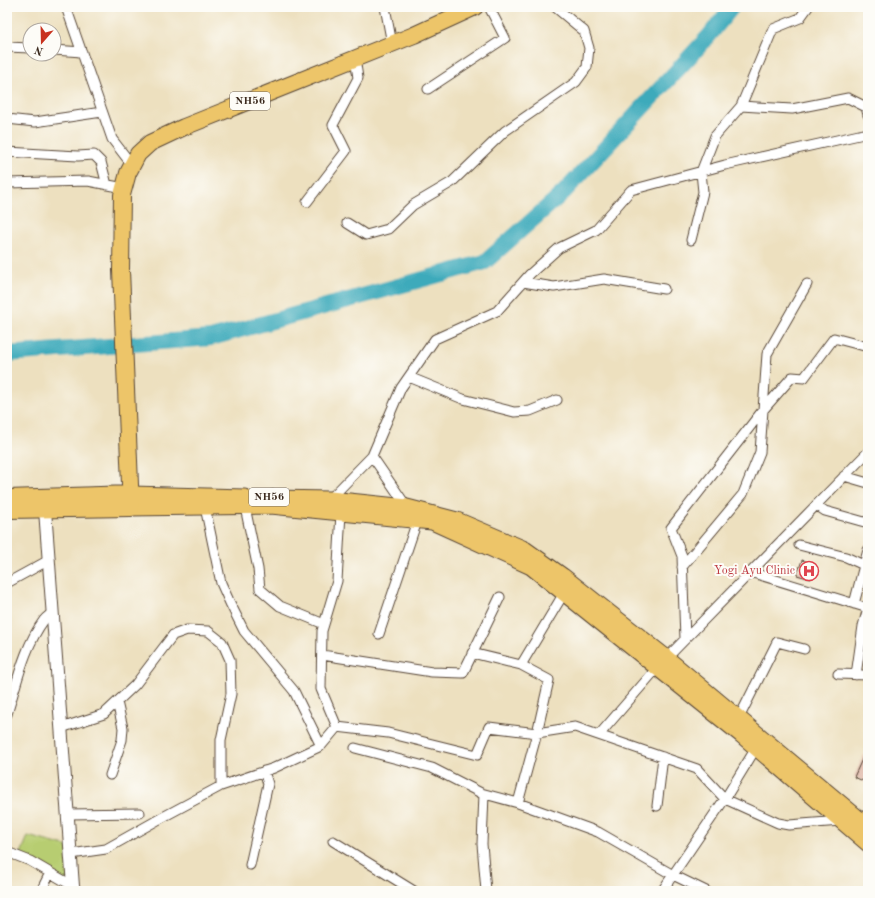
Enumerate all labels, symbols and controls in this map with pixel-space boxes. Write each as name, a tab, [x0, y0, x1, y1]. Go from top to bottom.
north arrow	[22, 22, 62, 62]
text: N	[33, 43, 45, 57]
road number: NH56	[230, 92, 270, 110]
road number: NH56	[249, 488, 289, 506]
hospital icon: Yogi Ayu Clinic	[798, 560, 820, 582]
place label: Yogi Ayu Clinic	[714, 565, 795, 577]

